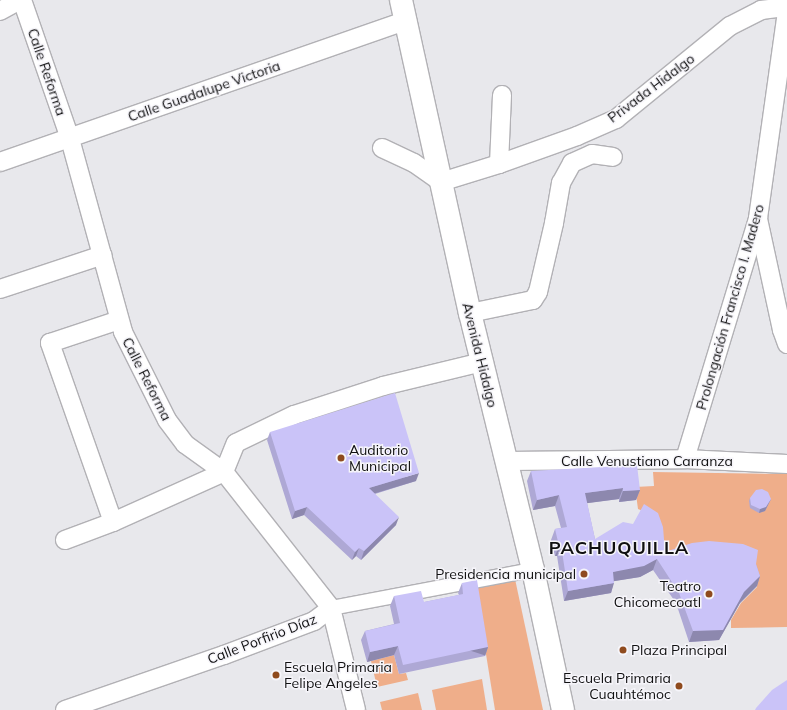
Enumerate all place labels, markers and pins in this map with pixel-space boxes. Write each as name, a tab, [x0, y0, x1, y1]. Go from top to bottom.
place label: Auditorio Municipal	[349, 442, 411, 474]
marker: Auditorio Municipal	[336, 453, 346, 463]
place label: Presidencia municipal	[435, 566, 576, 582]
marker: Presidencia municipal	[579, 569, 589, 579]
place label: Teatro Chicomecoatl	[614, 578, 701, 610]
marker: Teatro Chicomecoatl	[704, 589, 714, 599]
place label: Plaza Principal	[631, 642, 727, 658]
marker: Plaza Principal	[618, 645, 628, 655]
place label: Escuela Primaria Felipe Angeles	[284, 659, 392, 692]
marker: Escuela Primaria Felipe Angeles	[271, 670, 281, 680]
place label: Escuela Primaria Cuauhtémoc	[563, 670, 671, 702]
marker: Escuela Primaria Cuauhtémoc	[674, 681, 684, 691]

